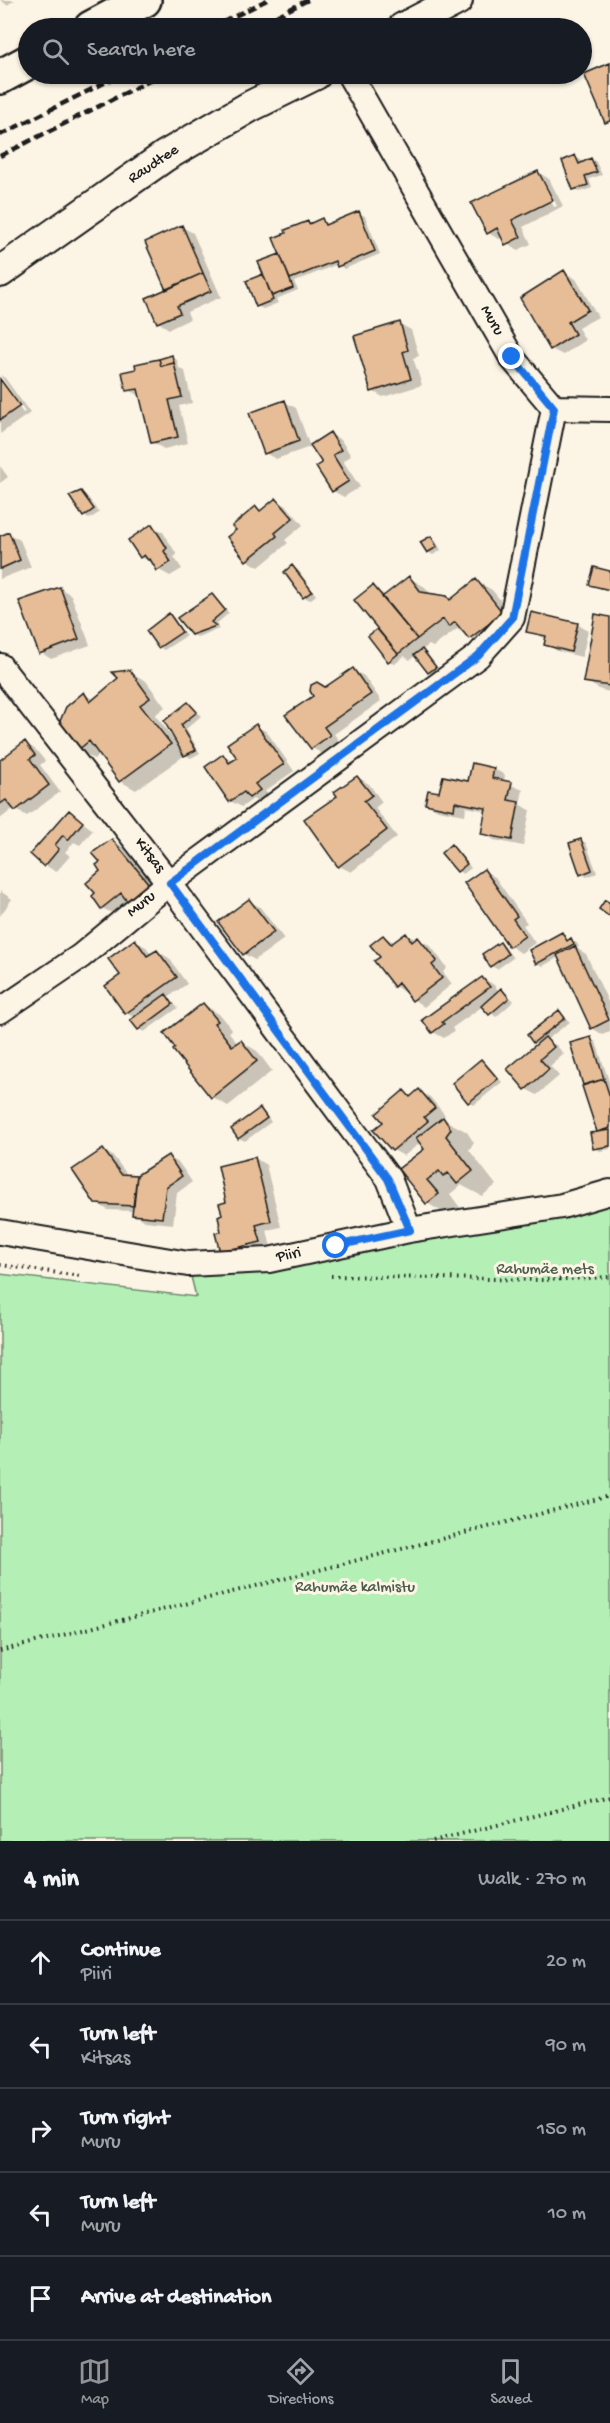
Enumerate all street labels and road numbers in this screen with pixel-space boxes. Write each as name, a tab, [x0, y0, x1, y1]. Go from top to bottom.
street label: Raudtee	[125, 141, 184, 189]
street label: Muru	[475, 302, 507, 340]
street label: Kitsas	[129, 835, 169, 878]
street label: Muru	[124, 887, 161, 922]
street label: Piiri	[274, 1244, 303, 1268]

